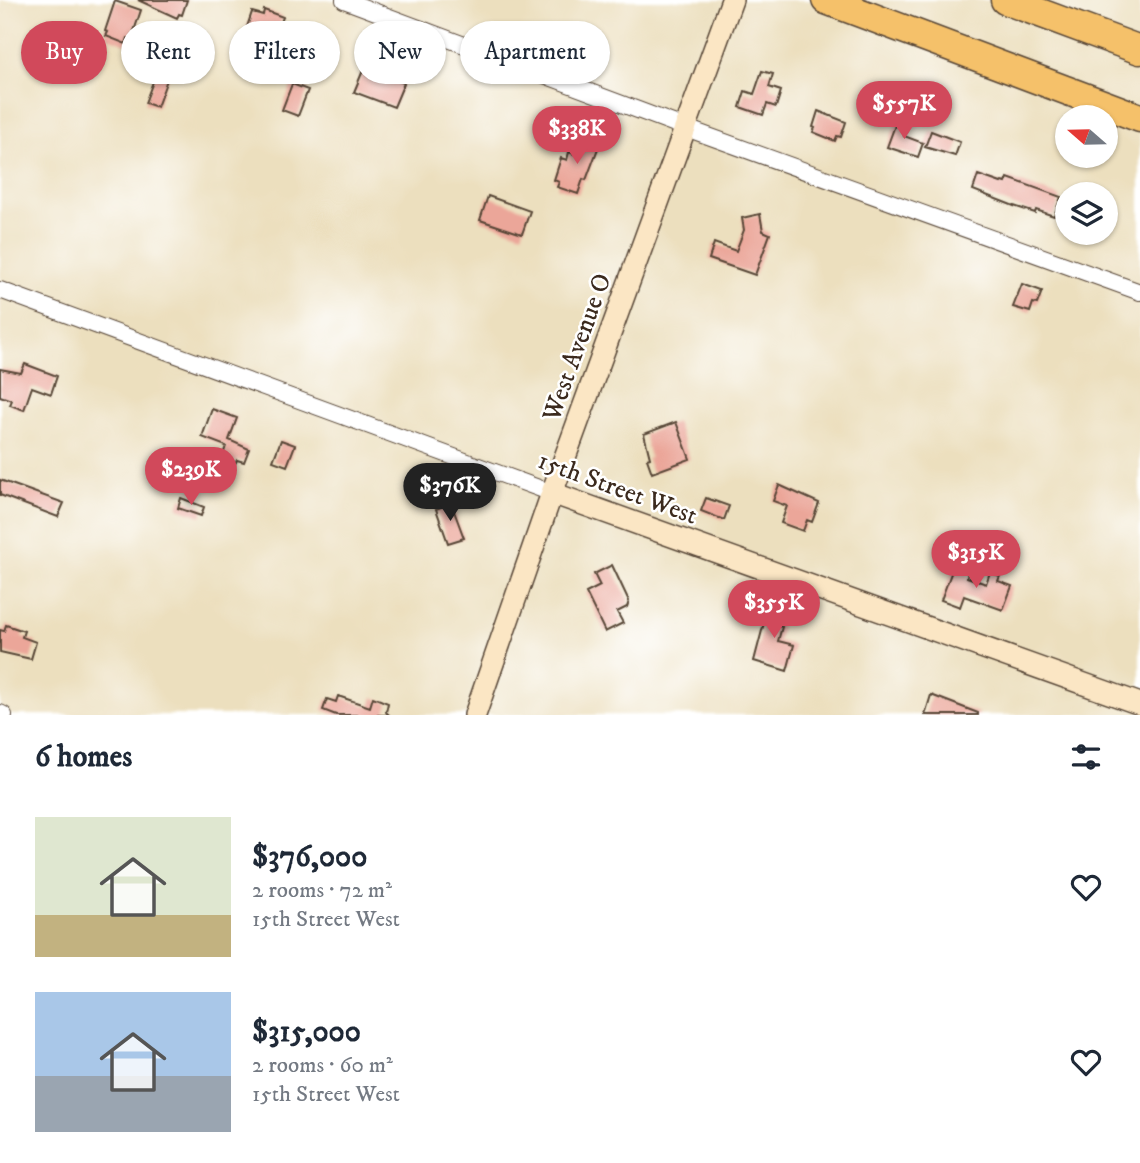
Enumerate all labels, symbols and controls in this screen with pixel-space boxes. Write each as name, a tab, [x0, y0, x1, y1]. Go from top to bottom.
chip: Buy	[21, 21, 107, 84]
chip: Rent	[121, 21, 215, 84]
chip: Filters	[229, 21, 340, 84]
chip: New	[354, 21, 446, 84]
chip: Apartment	[460, 21, 610, 84]
pin: $557K	[855, 82, 953, 141]
text: $557K	[872, 89, 936, 118]
north arrow	[1055, 105, 1118, 168]
map controls	[1055, 105, 1118, 245]
pin: $338K	[528, 106, 626, 166]
text: $338K	[548, 114, 606, 143]
button: layers	[1055, 182, 1118, 245]
street label: West Avenue O	[535, 269, 619, 427]
street label: 15th Street West	[533, 444, 702, 533]
pin: $239K	[142, 448, 240, 507]
text: $239K	[161, 455, 221, 484]
pin: $376K	[401, 463, 499, 523]
text: $376K	[419, 471, 481, 500]
pin: $315K	[927, 530, 1025, 590]
text: $315K	[947, 538, 1005, 567]
pin: $355K	[725, 580, 823, 640]
text: $355K	[744, 588, 804, 617]
icon: filters	[1067, 738, 1105, 776]
text: 6 homes	[35, 739, 132, 776]
text: $376,000	[252, 839, 367, 876]
icon: home	[91, 845, 175, 929]
icon: heart	[1067, 868, 1105, 906]
text: 2 rooms · 72 m²	[252, 876, 392, 905]
text: 15th Street West	[252, 905, 400, 934]
text: $315,000	[252, 1014, 361, 1051]
icon: home	[91, 1020, 175, 1104]
icon: heart	[1067, 1043, 1105, 1081]
text: 2 rooms · 60 m²	[252, 1051, 393, 1080]
text: 15th Street West	[252, 1080, 400, 1109]

